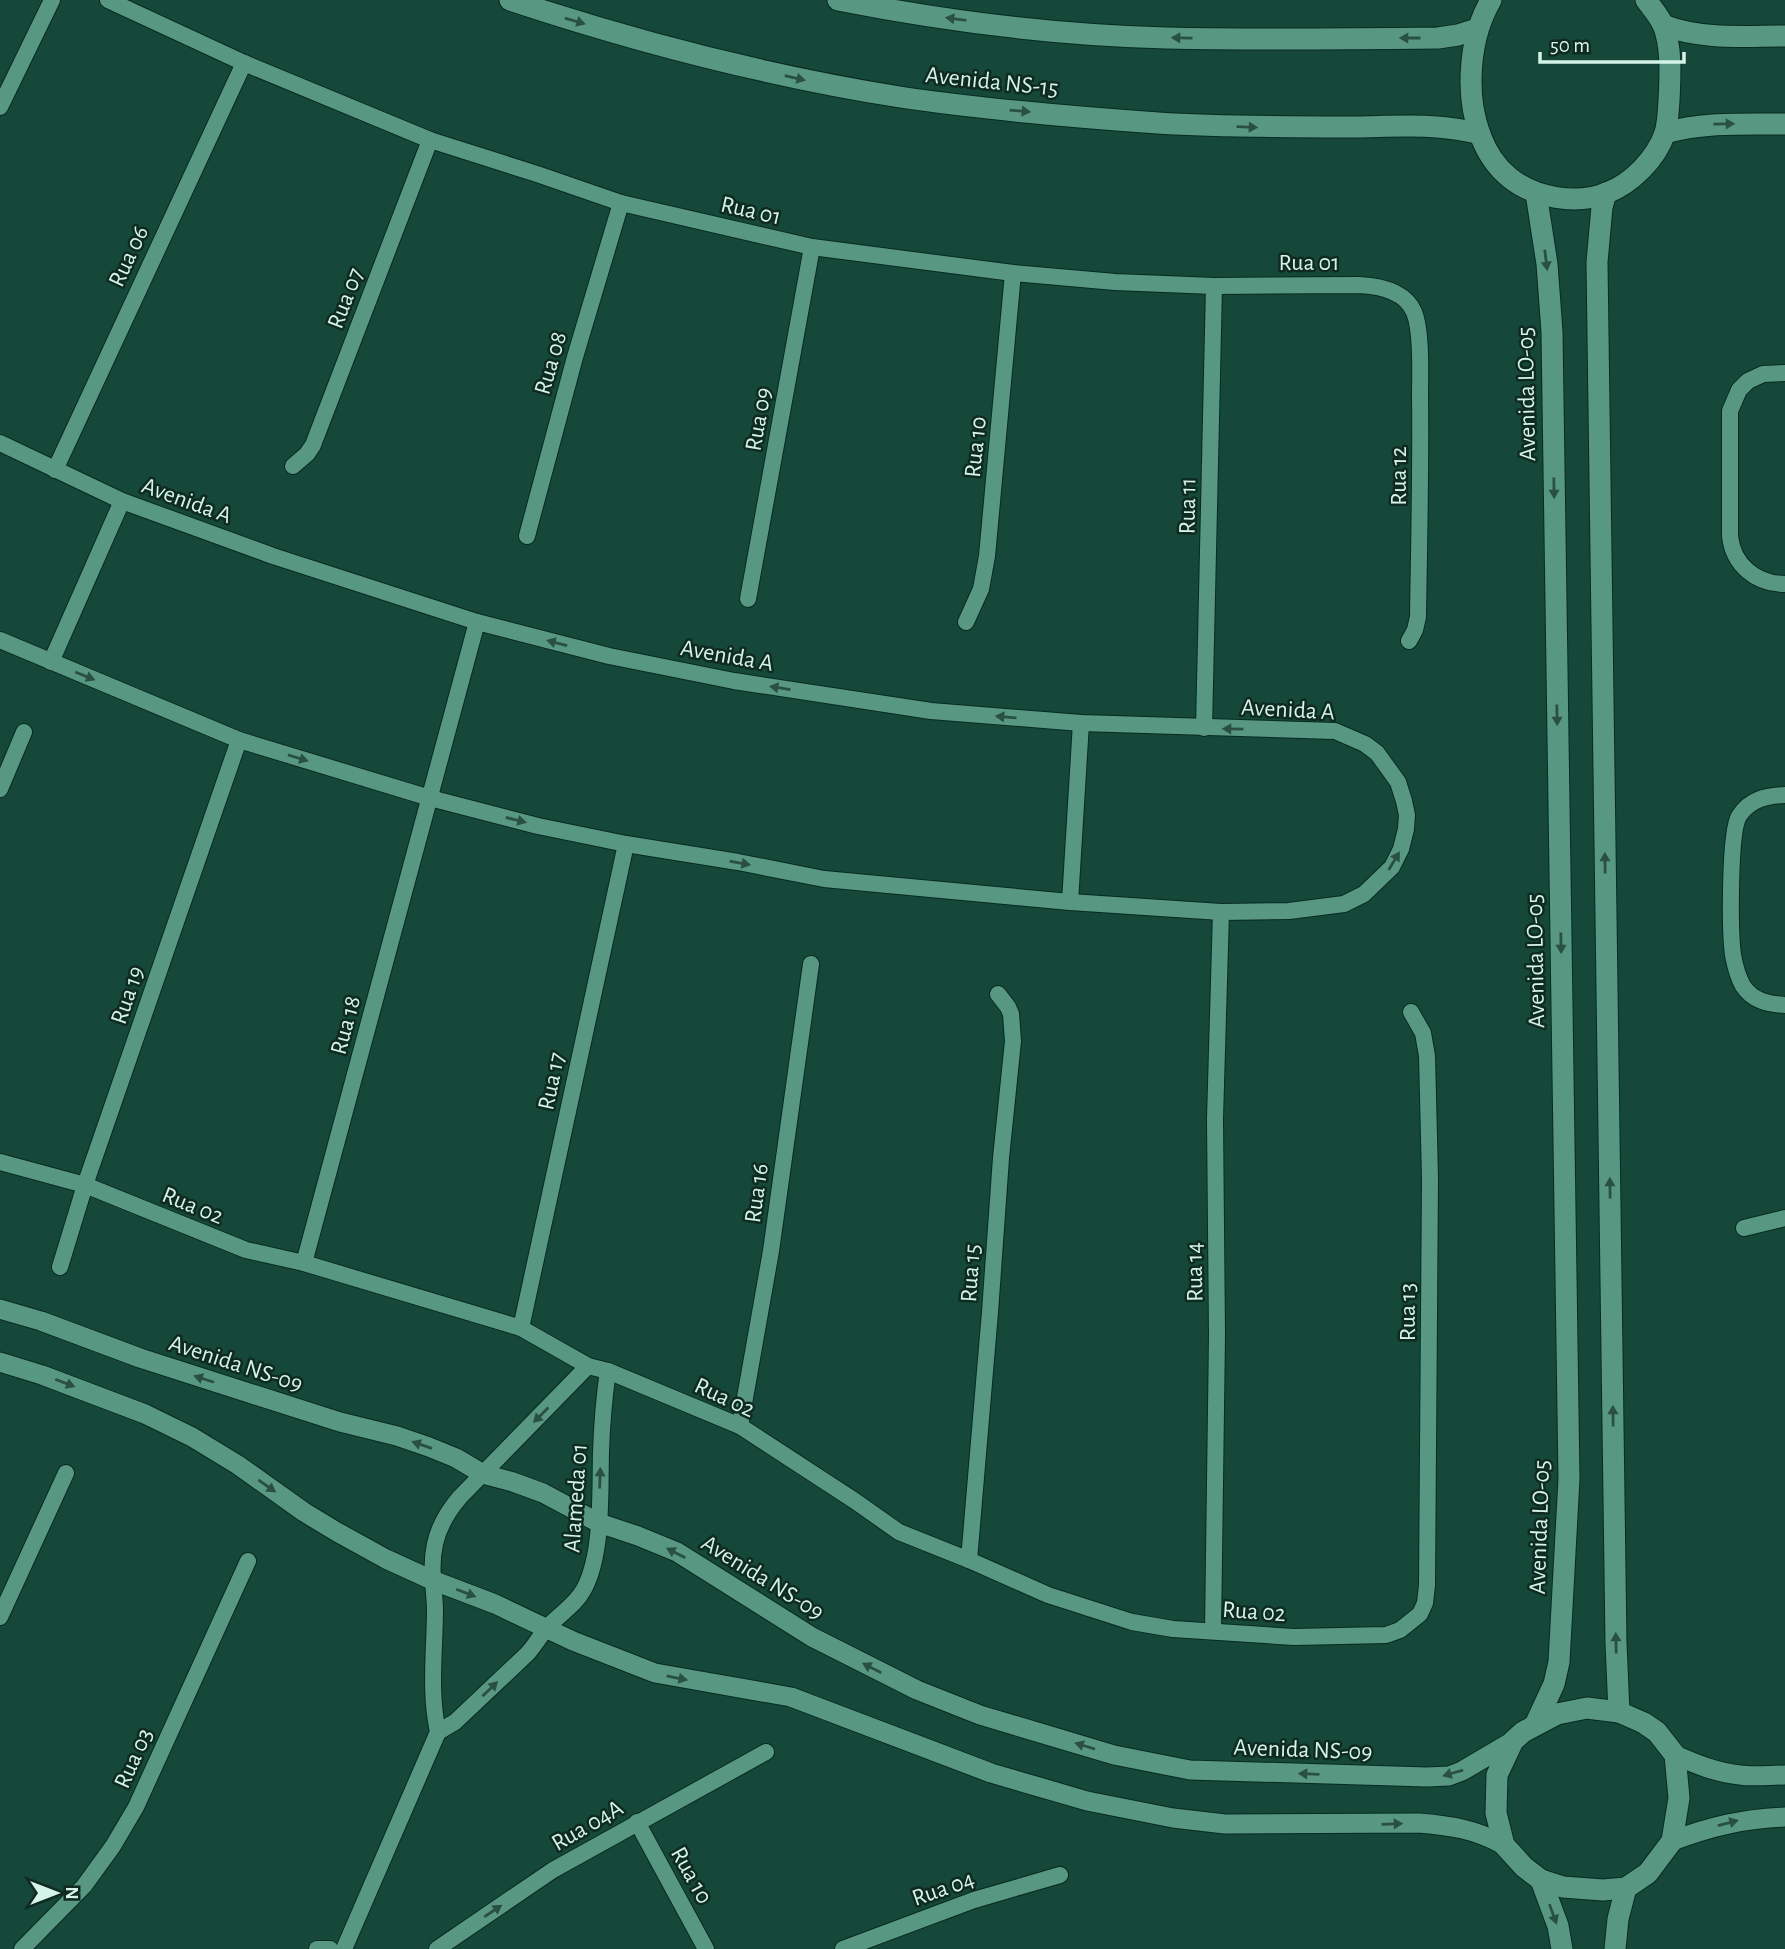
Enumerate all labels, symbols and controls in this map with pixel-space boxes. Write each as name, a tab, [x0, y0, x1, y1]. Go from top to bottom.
one-way arrow	[945, 13, 967, 24]
one-way arrow	[564, 16, 586, 27]
scale bar	[1540, 21, 1684, 65]
one-way arrow	[1171, 32, 1193, 44]
one-way arrow	[1399, 32, 1421, 44]
text: 50 m	[1550, 35, 1590, 56]
street label: Avenida NS-15	[924, 63, 1059, 101]
one-way arrow	[784, 72, 806, 83]
one-way arrow	[1009, 106, 1031, 117]
one-way arrow	[1714, 118, 1736, 130]
one-way arrow	[1236, 121, 1258, 132]
street label: Rua 01	[718, 192, 783, 230]
street label: Rua 06	[104, 222, 153, 291]
one-way arrow	[1541, 250, 1552, 272]
street label: Rua 01	[1278, 251, 1340, 275]
street label: Rua 07	[323, 265, 368, 332]
street label: Avenida LO-05	[1514, 327, 1540, 461]
street label: Rua 08	[531, 329, 571, 397]
street label: Rua 09	[742, 386, 776, 453]
street label: Rua 10	[961, 415, 991, 479]
street label: Rua 12	[1387, 446, 1411, 506]
street label: Avenida A	[138, 474, 235, 528]
street label: Rua 11	[1176, 477, 1200, 535]
one-way arrow	[1548, 477, 1560, 499]
street label: Avenida A	[679, 636, 775, 676]
one-way arrow	[546, 637, 568, 648]
one-way arrow	[75, 671, 96, 682]
one-way arrow	[769, 682, 791, 693]
street label: Avenida A	[1240, 696, 1336, 724]
one-way arrow	[1551, 704, 1563, 726]
one-way arrow	[995, 711, 1017, 722]
one-way arrow	[1222, 723, 1244, 734]
one-way arrow	[287, 753, 308, 763]
one-way arrow	[505, 815, 527, 826]
one-way arrow	[1388, 851, 1400, 870]
one-way arrow	[1600, 852, 1611, 874]
one-way arrow	[729, 857, 751, 868]
street label: Avenida LO-05	[1523, 894, 1549, 1028]
one-way arrow	[1555, 932, 1567, 954]
street label: Rua 19	[107, 963, 149, 1027]
street label: Rua 18	[327, 993, 365, 1057]
street label: Rua 17	[534, 1050, 570, 1112]
street label: Rua 16	[741, 1162, 773, 1224]
one-way arrow	[1604, 1177, 1616, 1199]
street label: Rua 02	[159, 1183, 227, 1229]
street label: Rua 14	[1182, 1242, 1208, 1302]
street label: Rua 15	[957, 1243, 985, 1303]
street label: Rua 13	[1396, 1283, 1420, 1341]
street label: Avenida NS-09	[166, 1331, 306, 1397]
one-way arrow	[194, 1373, 215, 1383]
street label: Rua 02	[691, 1374, 759, 1422]
one-way arrow	[54, 1378, 75, 1389]
one-way arrow	[1608, 1405, 1619, 1427]
one-way arrow	[533, 1407, 550, 1424]
one-way arrow	[411, 1439, 432, 1450]
street label: Alameda 01	[560, 1443, 592, 1553]
street label: Avenida LO-05	[1526, 1459, 1554, 1595]
one-way arrow	[594, 1466, 606, 1488]
one-way arrow	[258, 1479, 276, 1493]
street label: Avenida NS-09	[697, 1531, 828, 1625]
one-way arrow	[666, 1547, 686, 1558]
one-way arrow	[456, 1588, 477, 1599]
street label: Rua 02	[1221, 1598, 1287, 1626]
one-way arrow	[1610, 1632, 1622, 1654]
one-way arrow	[862, 1662, 882, 1673]
one-way arrow	[666, 1672, 688, 1683]
one-way arrow	[481, 1682, 498, 1698]
street label: Rua 03	[110, 1725, 158, 1792]
street label: Avenida NS-09	[1233, 1736, 1373, 1764]
one-way arrow	[1074, 1741, 1095, 1751]
one-way arrow	[1298, 1768, 1320, 1779]
one-way arrow	[1443, 1768, 1464, 1778]
street label: Rua 04A	[548, 1796, 627, 1856]
one-way arrow	[1717, 1817, 1739, 1828]
one-way arrow	[1382, 1818, 1404, 1829]
street label: Rua 10	[666, 1843, 716, 1908]
north arrow	[21, 1858, 91, 1928]
street label: Rua 04	[909, 1867, 978, 1911]
text: N	[62, 1886, 81, 1900]
one-way arrow	[484, 1904, 502, 1918]
one-way arrow	[1548, 1904, 1559, 1925]

